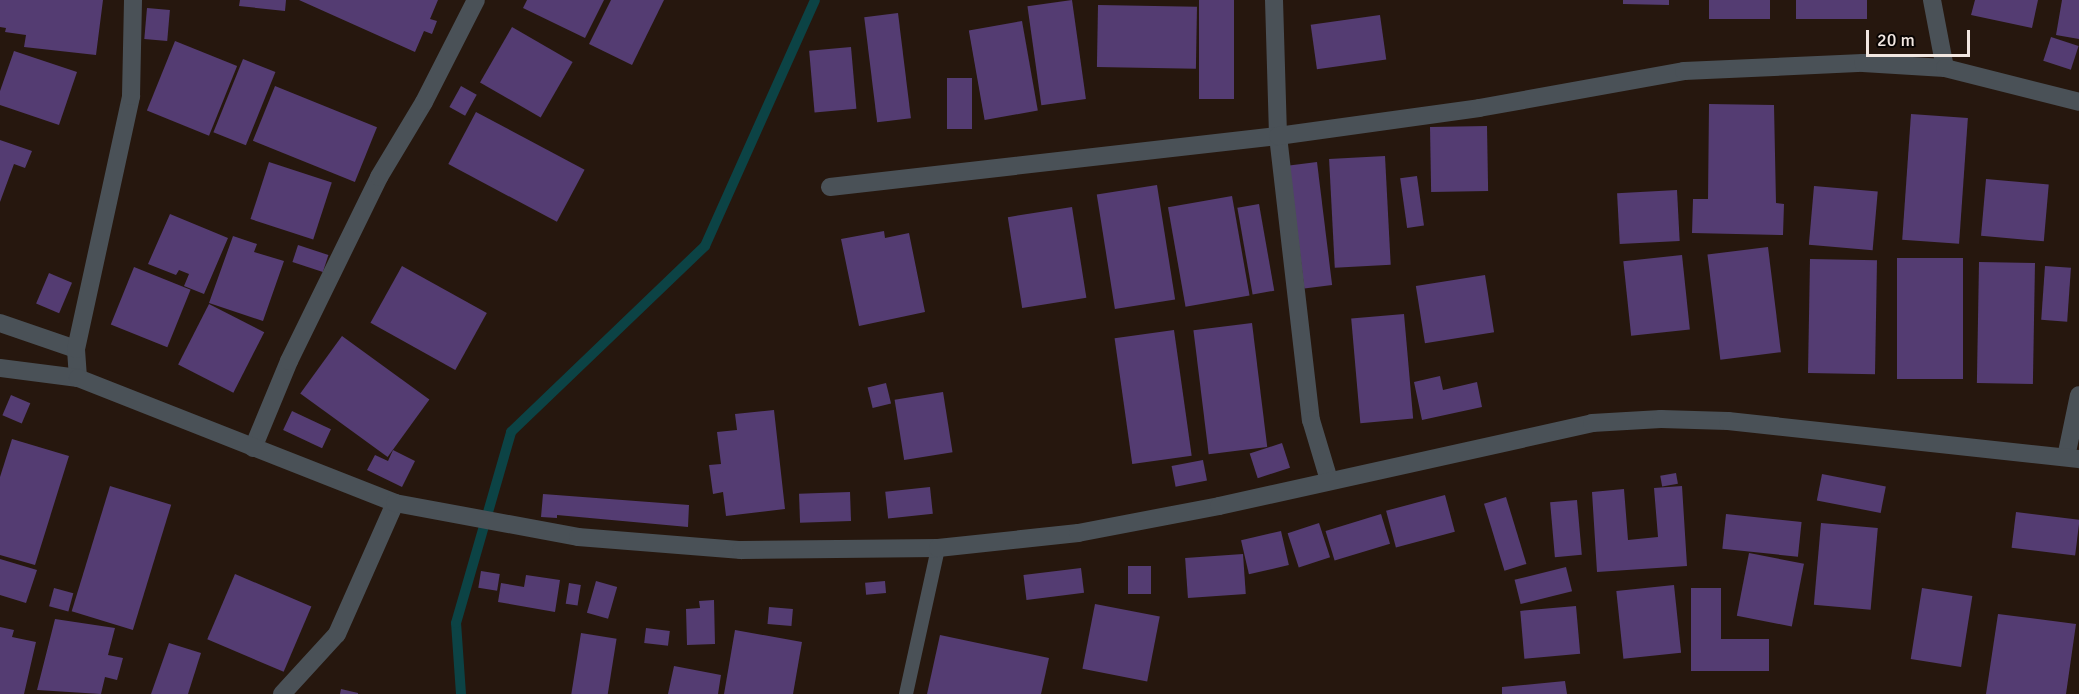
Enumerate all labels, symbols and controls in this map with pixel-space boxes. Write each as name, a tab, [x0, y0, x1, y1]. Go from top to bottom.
scale bar	[1869, 18, 1972, 56]
text: 20 m	[1877, 29, 1915, 51]

